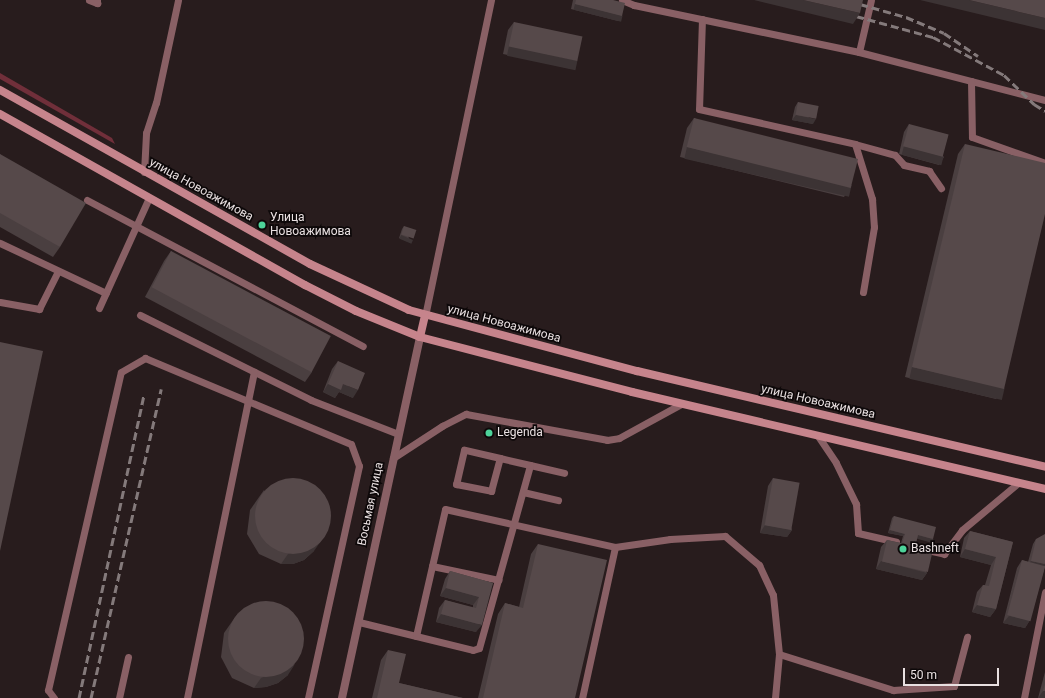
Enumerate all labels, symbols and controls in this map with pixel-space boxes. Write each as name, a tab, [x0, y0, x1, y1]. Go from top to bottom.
street label: улица Новоажимова	[146, 155, 256, 225]
place label: Улица Новоажимова	[270, 211, 351, 239]
marker: Улица Новоажимова	[257, 220, 267, 230]
street label: улица Новоажимова	[446, 302, 562, 346]
street label: улица Новоажимова	[759, 382, 877, 422]
place label: Legenda	[497, 426, 543, 440]
marker: Legenda	[484, 428, 494, 438]
street label: Восьмая улица	[355, 461, 387, 547]
place label: Bashneft	[911, 542, 959, 556]
marker: Bashneft	[898, 544, 908, 554]
scale bar	[905, 660, 1001, 686]
text: 50 m	[910, 668, 937, 682]

